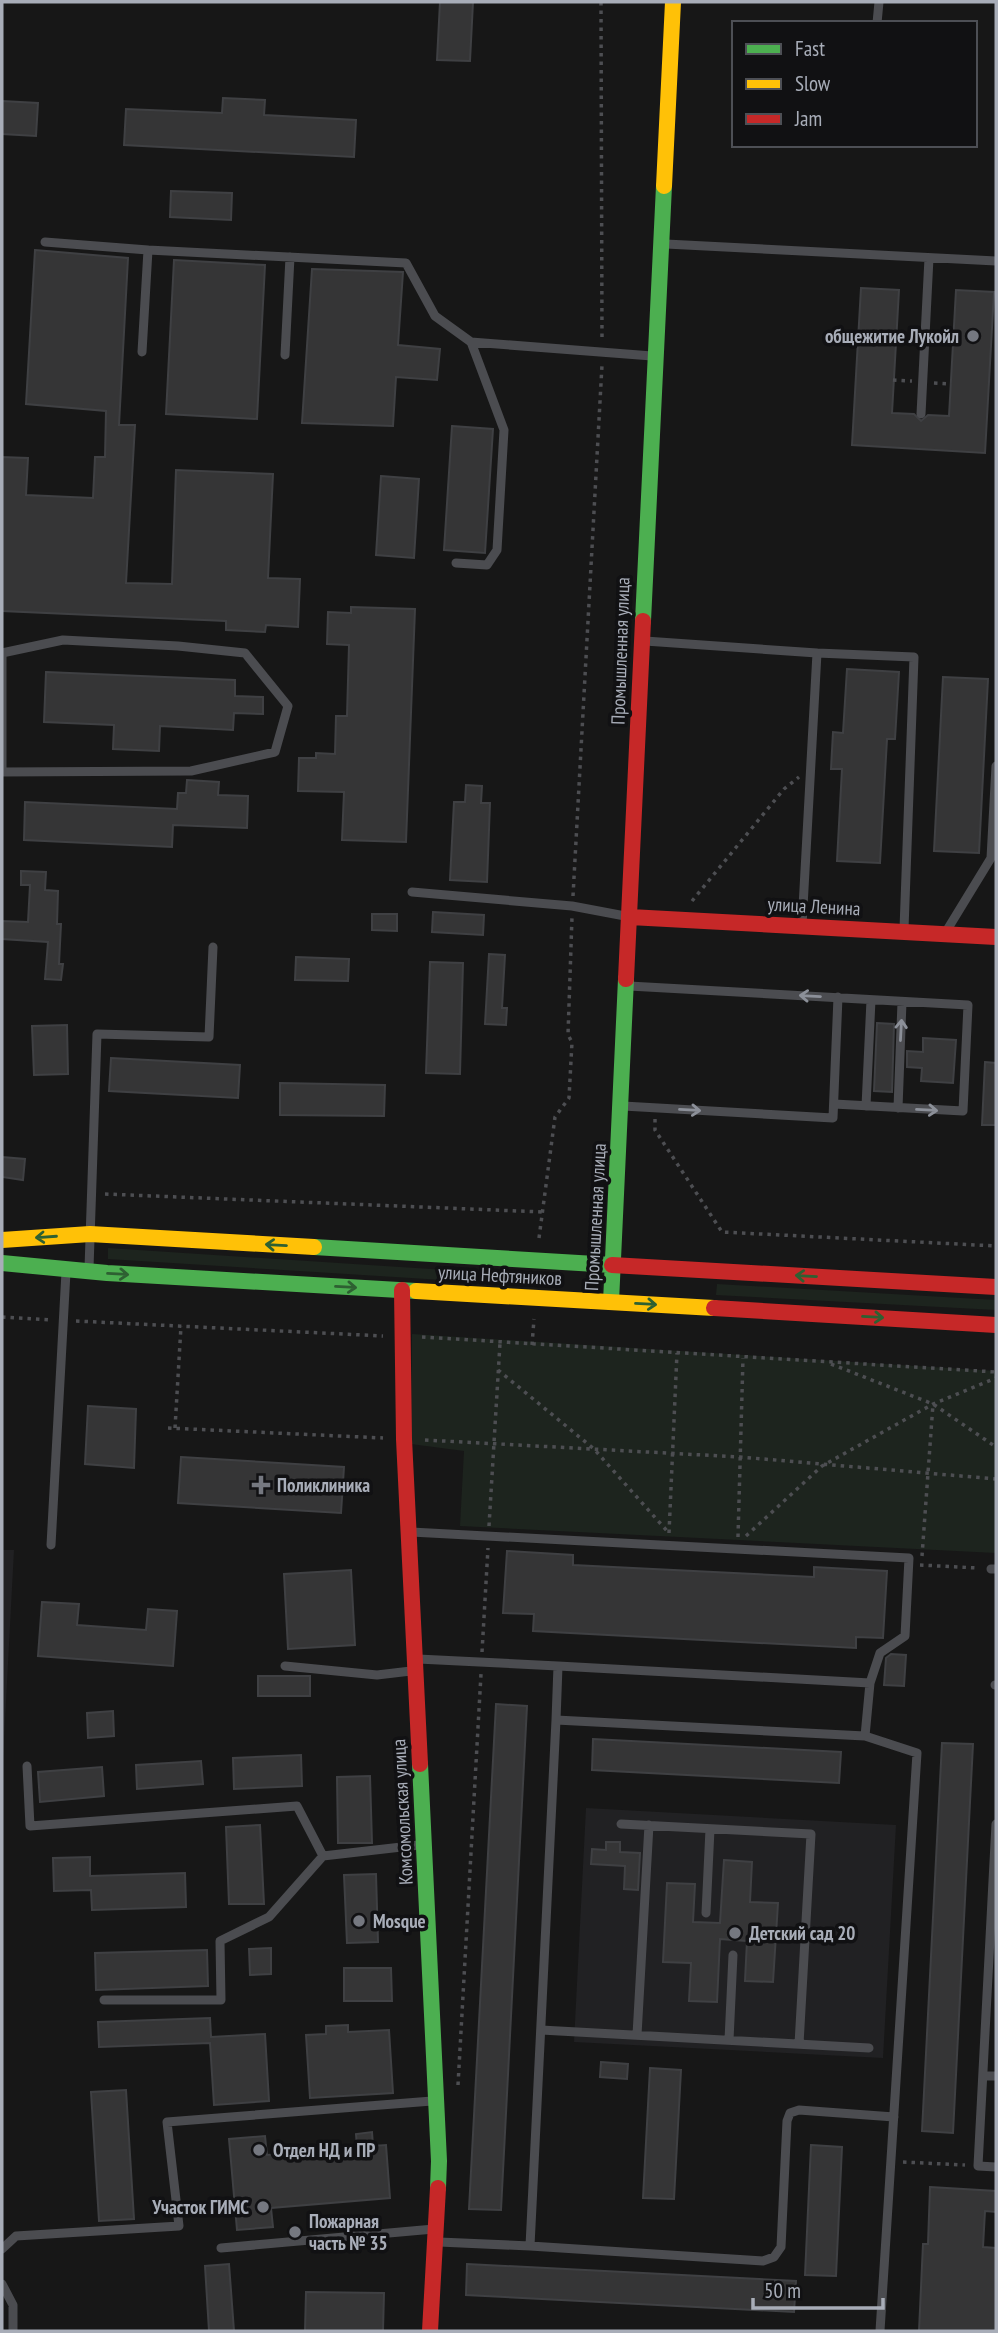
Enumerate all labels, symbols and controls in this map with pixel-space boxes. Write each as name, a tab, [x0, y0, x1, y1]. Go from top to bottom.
legend	[732, 21, 977, 147]
text: Fast	[795, 35, 825, 62]
text: Slow	[795, 70, 831, 97]
text: Jam	[794, 105, 822, 132]
place label: общежитие Лукойл	[825, 324, 959, 348]
marker: общежитие Лукойл	[965, 328, 981, 344]
street label: Промышленная улица	[605, 577, 635, 725]
street label: улица Ленина	[767, 892, 861, 920]
one-way arrow	[800, 989, 822, 1002]
one-way arrow	[895, 1020, 908, 1042]
one-way arrow	[915, 1103, 938, 1116]
one-way arrow	[678, 1104, 701, 1117]
street label: Промышленная улица	[579, 1143, 611, 1291]
one-way arrow	[35, 1231, 58, 1244]
one-way arrow	[265, 1238, 288, 1251]
street label: улица Нефтяников	[437, 1260, 563, 1290]
one-way arrow	[107, 1268, 129, 1281]
one-way arrow	[795, 1269, 818, 1282]
one-way arrow	[334, 1281, 356, 1294]
one-way arrow	[634, 1298, 657, 1311]
one-way arrow	[861, 1311, 884, 1324]
place label: Поликлиника	[277, 1473, 370, 1497]
marker: Поликлиника	[251, 1475, 271, 1495]
street label: Комсомольская улица	[386, 1738, 418, 1886]
place label: Mosque	[373, 1909, 426, 1933]
marker: Mosque	[351, 1913, 367, 1929]
place label: Детский сад 20	[749, 1921, 855, 1945]
marker: Детский сад 20	[727, 1925, 743, 1941]
place label: Отдел НД и ПР	[273, 2138, 375, 2162]
marker: Отдел НД и ПР	[251, 2142, 267, 2158]
place label: Участок ГИМС	[151, 2195, 249, 2219]
marker: Участок ГИМС	[255, 2199, 271, 2215]
place label: Пожарная часть № 35	[309, 2209, 388, 2255]
marker: Пожарная часть № 35	[287, 2224, 303, 2240]
scale bar	[753, 2266, 883, 2310]
text: 50 m	[764, 2277, 801, 2304]

